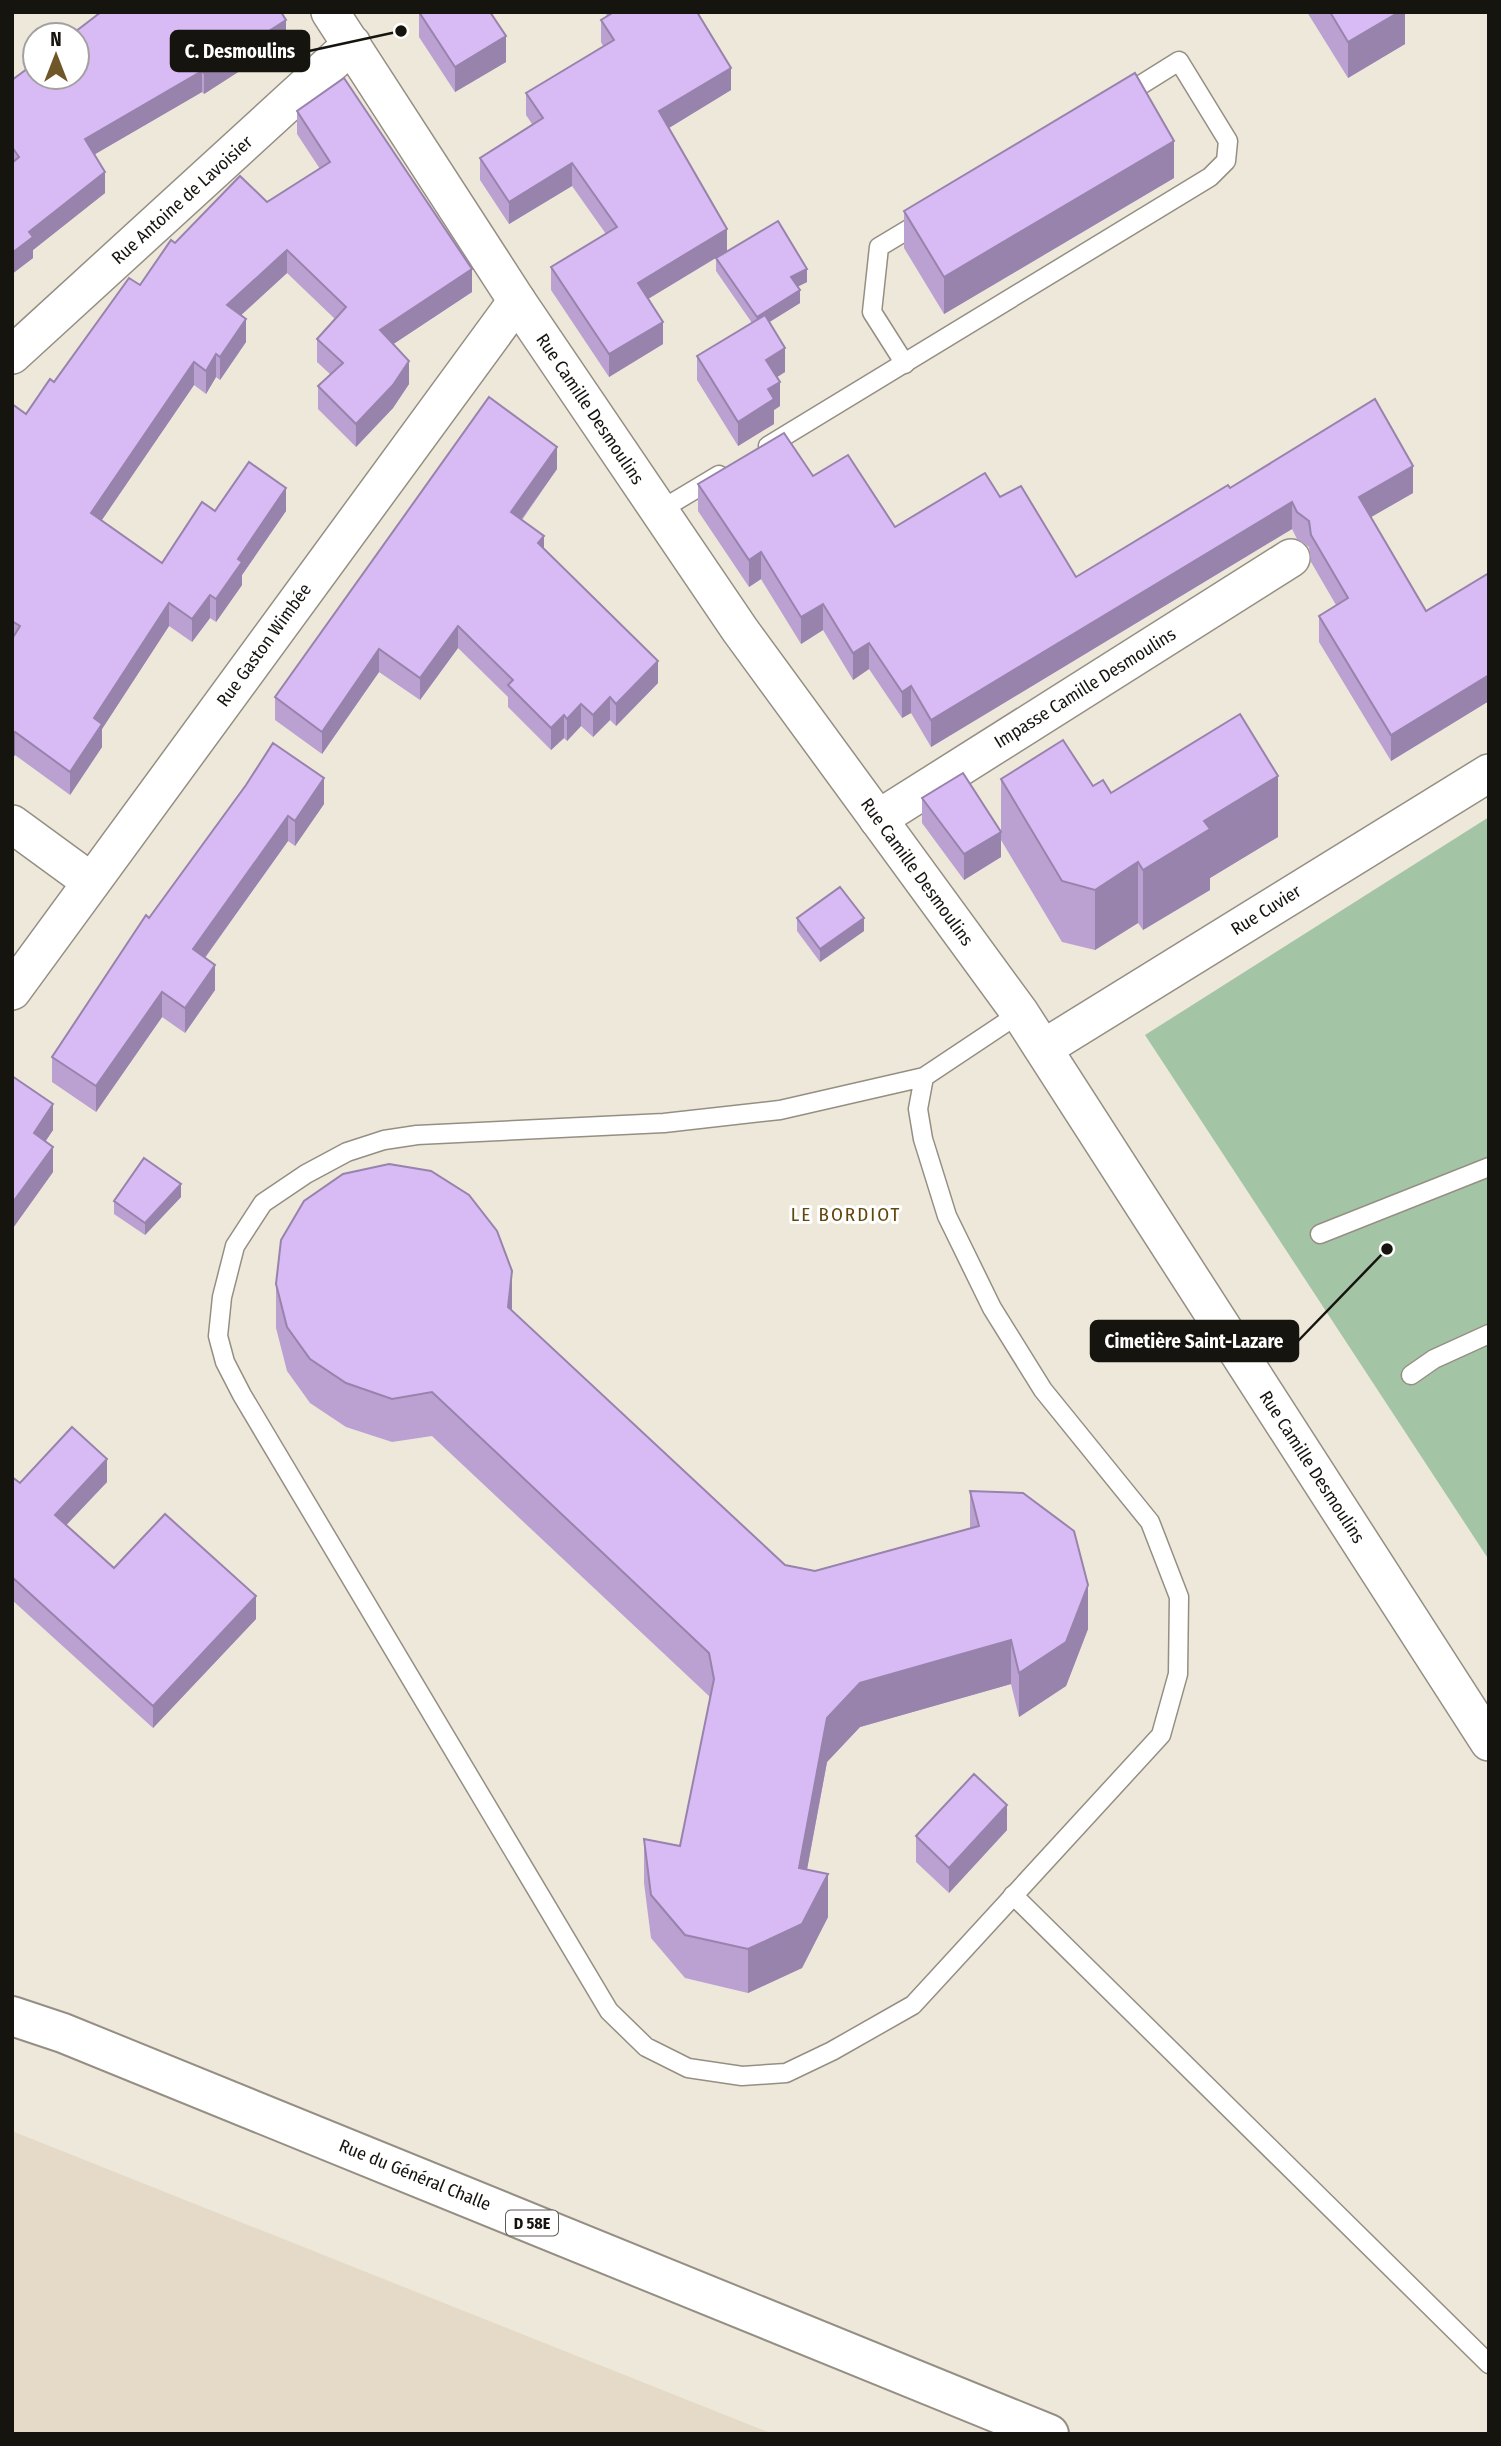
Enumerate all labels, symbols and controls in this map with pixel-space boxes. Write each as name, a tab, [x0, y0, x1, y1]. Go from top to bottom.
north arrow	[21, 21, 91, 91]
text: N	[50, 28, 62, 51]
callout: C. Desmoulins	[171, 31, 309, 71]
text: C. Desmoulins	[185, 40, 296, 63]
street label: Rue Antoine de Lavoisier	[107, 130, 258, 269]
street label: Rue Camille Desmoulins	[531, 329, 649, 489]
street label: Rue Gaston Wimbée	[212, 579, 316, 711]
street label: Impasse Camille Desmoulins	[990, 623, 1180, 753]
street label: Rue Camille Desmoulins	[856, 794, 978, 950]
street label: Rue Cuvier	[1227, 880, 1306, 940]
district label: LE BORDIOT	[791, 1203, 901, 1226]
callout: Cimetière Saint-Lazare	[1091, 1321, 1298, 1361]
text: Cimetière Saint-Lazare	[1105, 1330, 1284, 1353]
street label: Rue Camille Desmoulins	[1255, 1387, 1370, 1548]
street label: Rue du Général Challe	[336, 2134, 494, 2216]
road number: D 58E	[506, 2210, 558, 2236]

